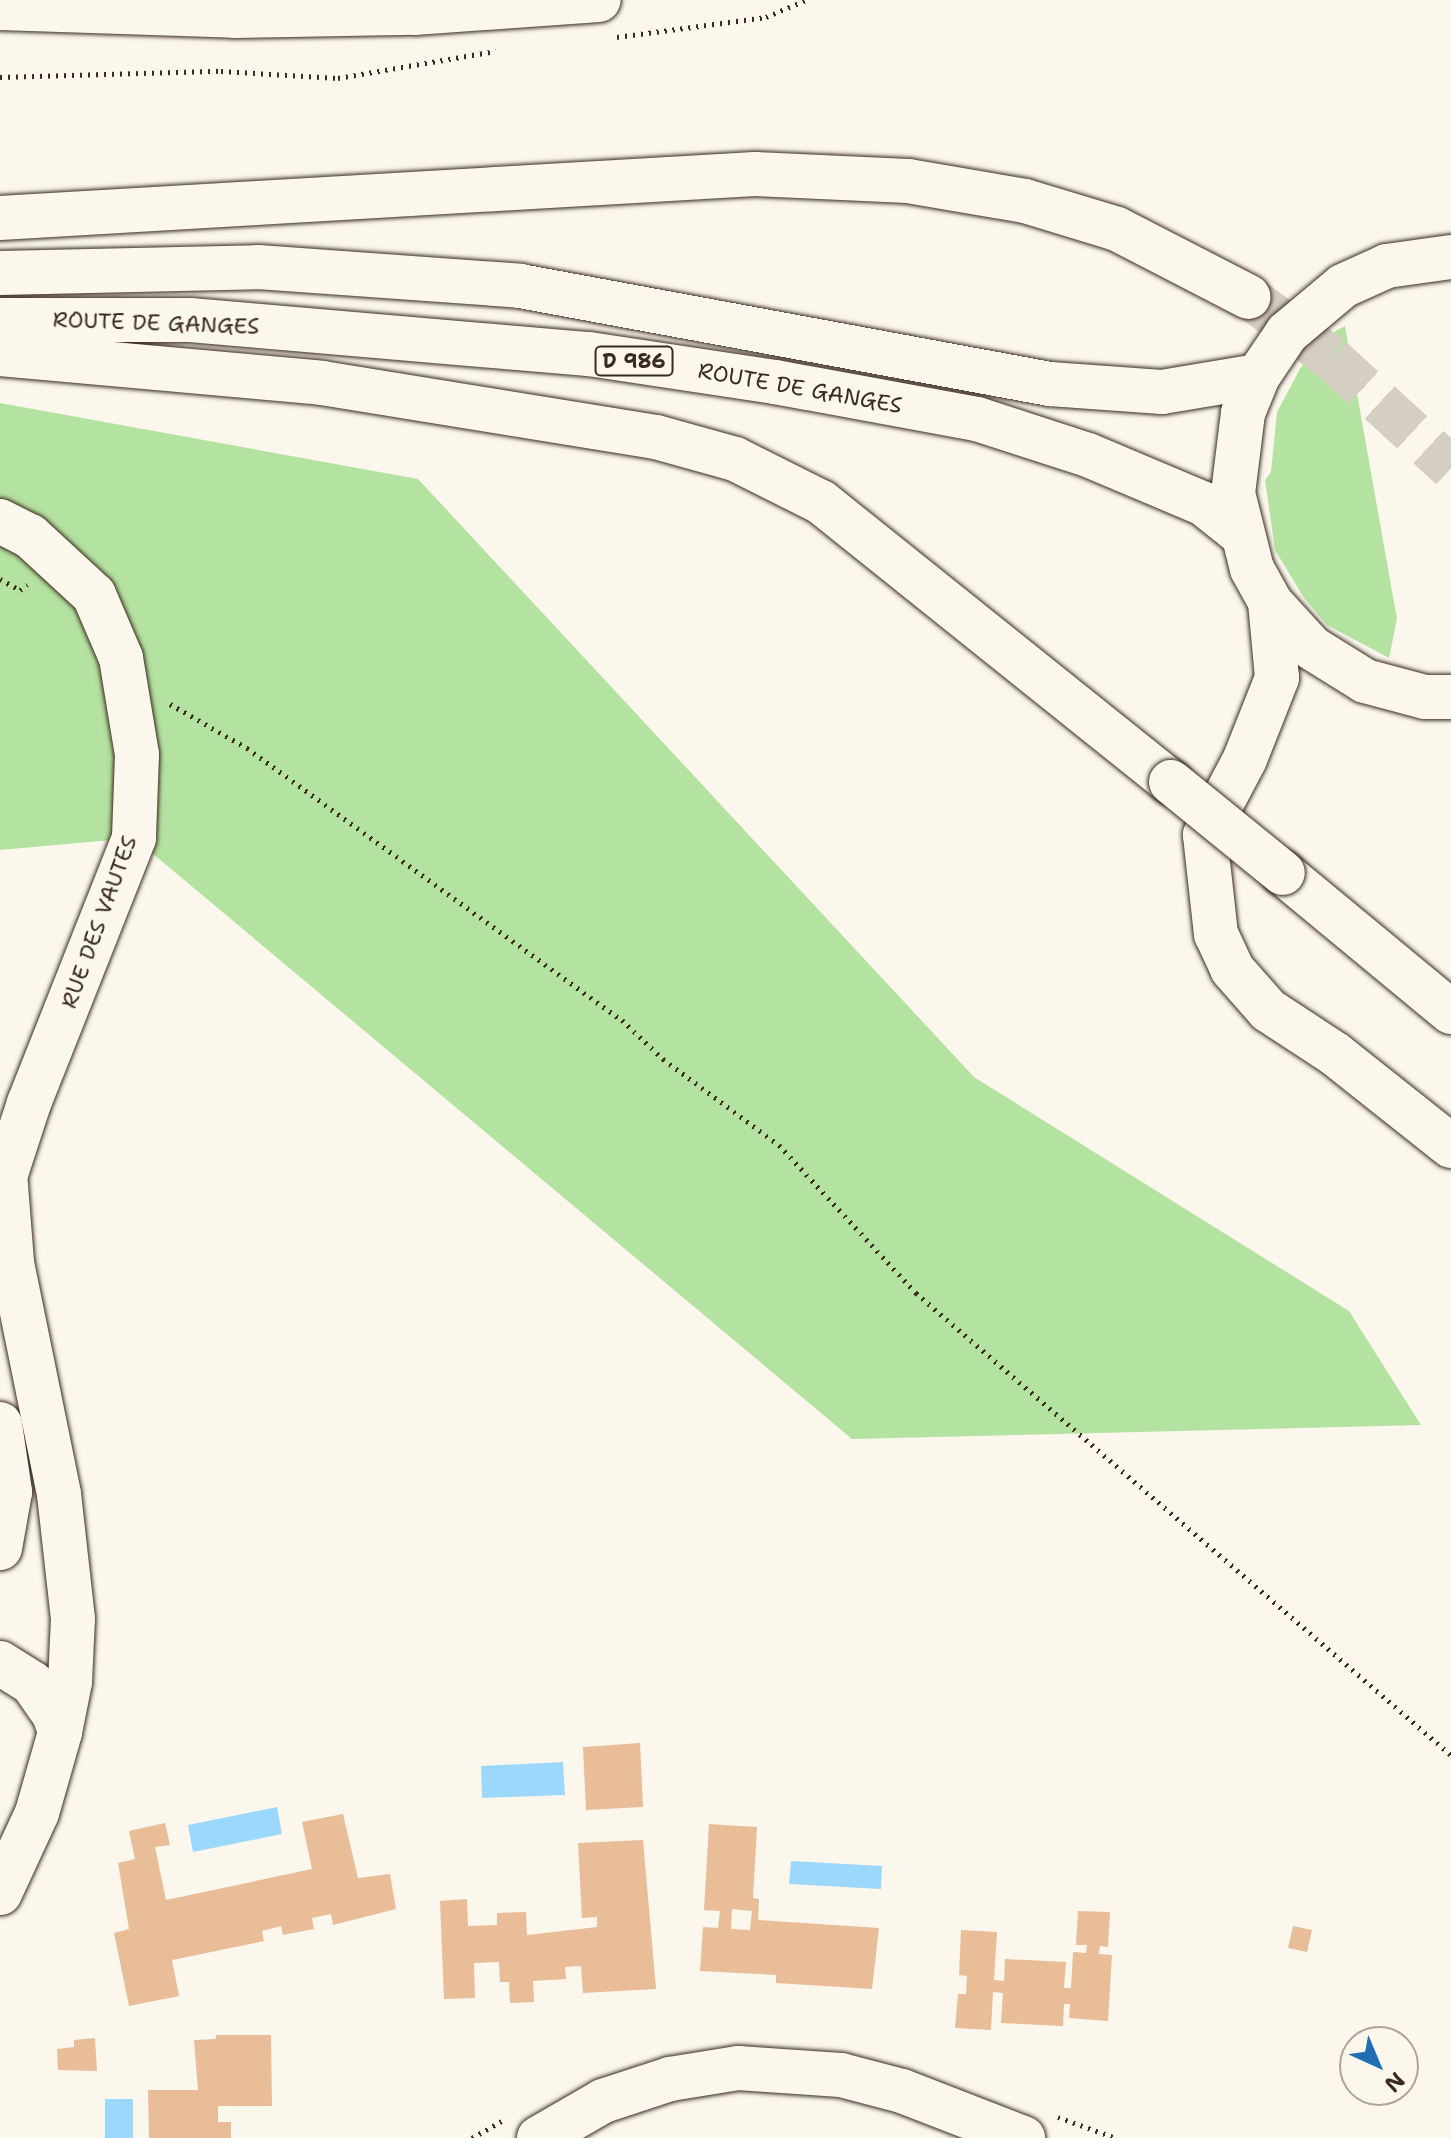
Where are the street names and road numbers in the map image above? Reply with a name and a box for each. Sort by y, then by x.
street label: ROUTE DE GANGES [52,306,260,340]
road number: D 986 [594,345,674,377]
street label: ROUTE DE GANGES [696,357,904,419]
street label: RUE DES VAUTES [56,832,142,1012]

